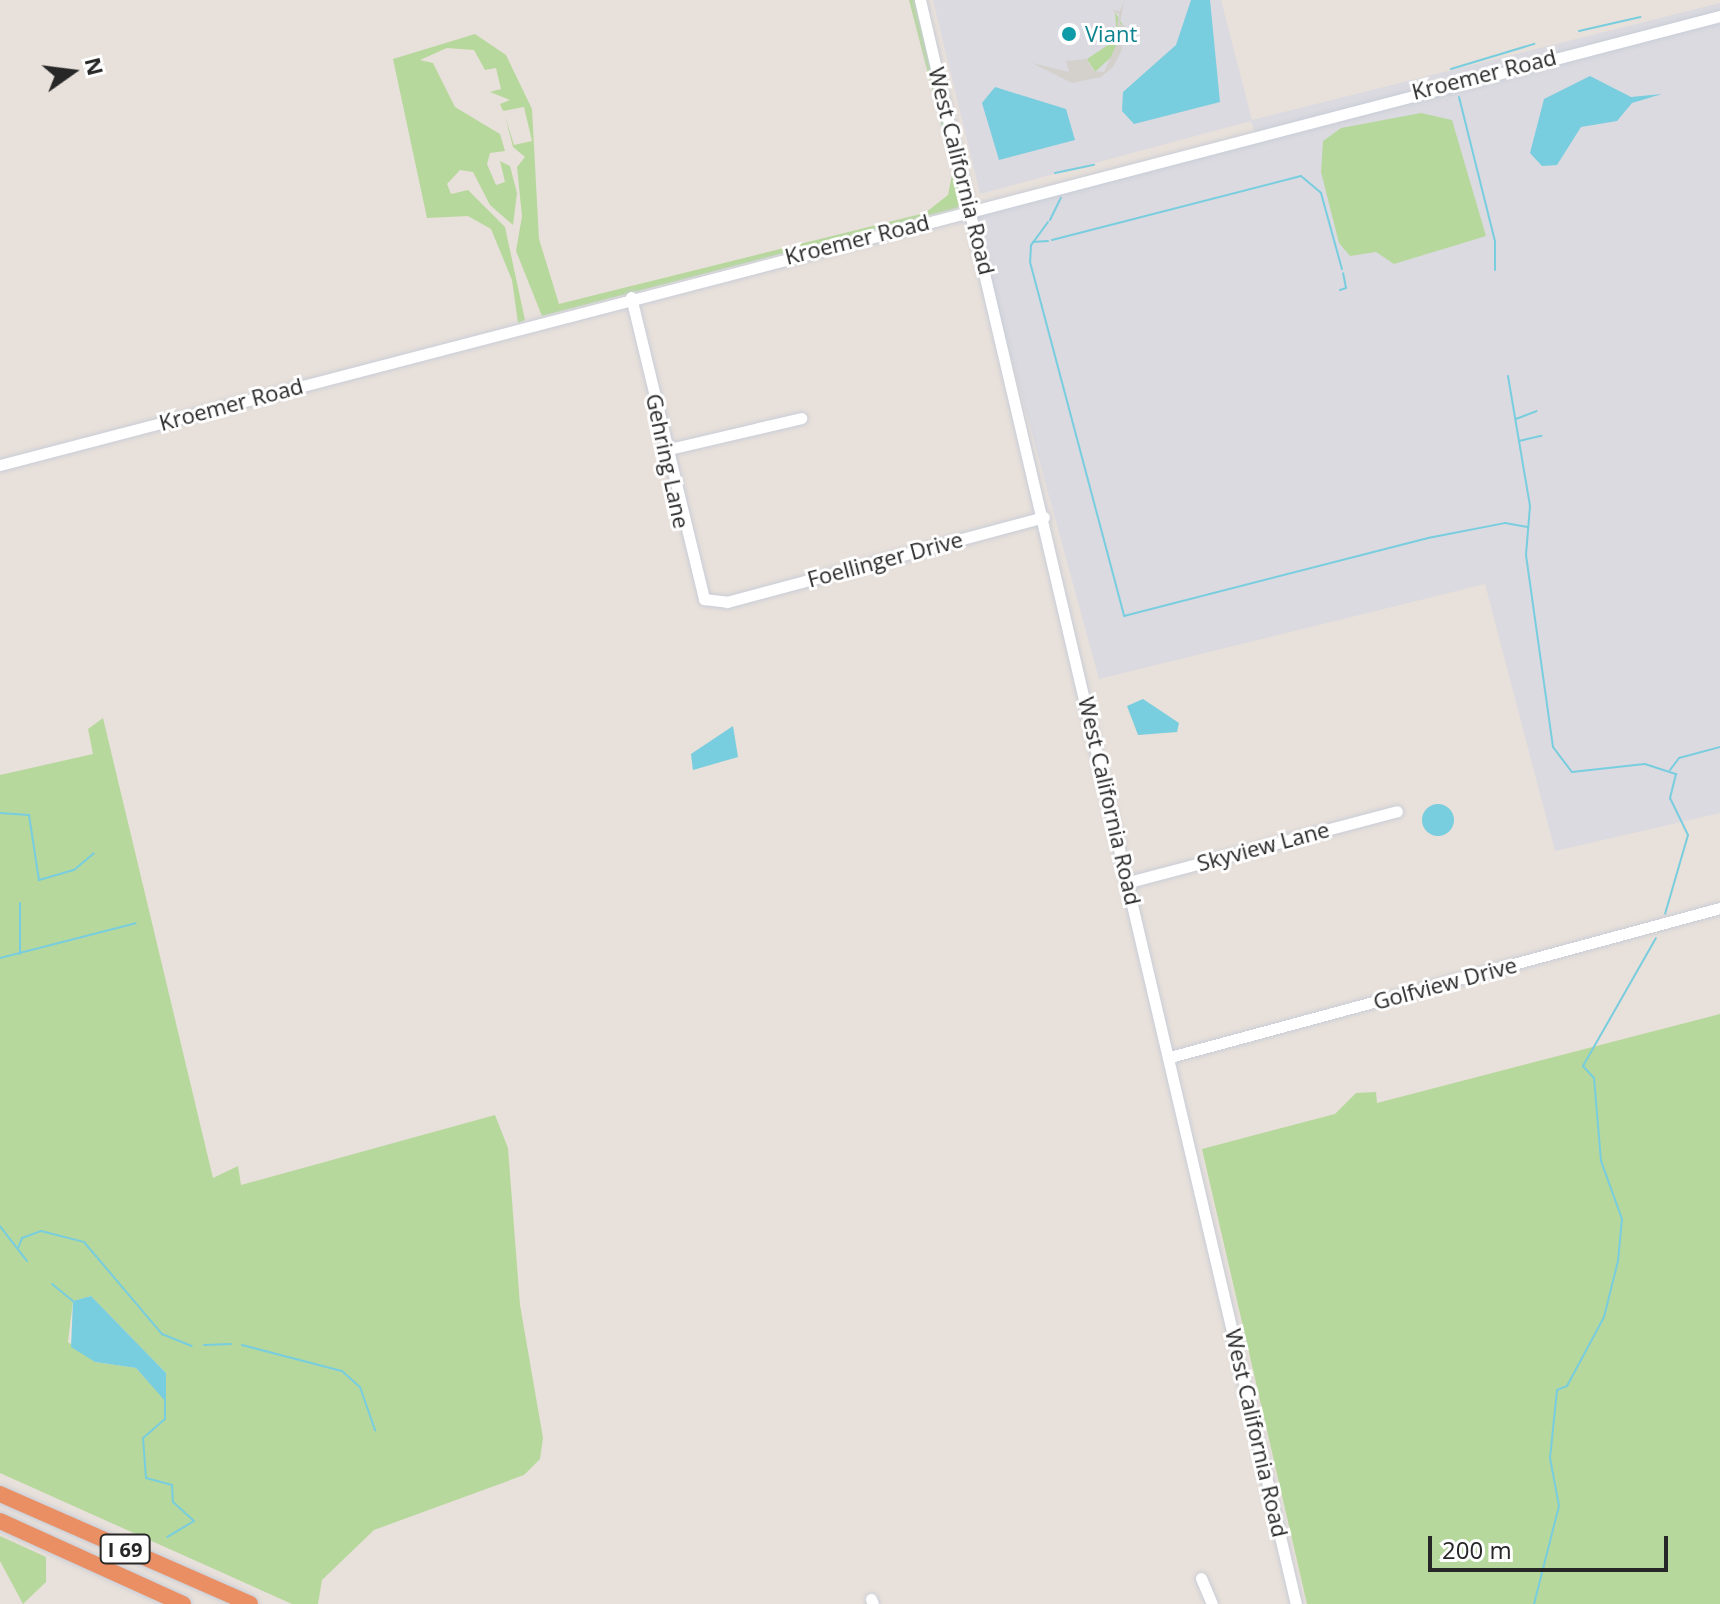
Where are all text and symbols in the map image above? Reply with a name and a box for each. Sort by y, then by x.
place label: Viant [1085,21,1137,47]
marker: Viant [1060,25,1078,43]
north arrow [32,32,112,112]
street label: Kroemer Road [1409,43,1559,105]
text: N [79,54,112,78]
street label: West California Road [923,64,1001,278]
street label: Kroemer Road [782,208,932,270]
street label: Kroemer Road [156,372,306,436]
street label: Gehring Lane [641,391,695,531]
street label: Foellinger Drive [804,526,966,592]
street label: West California Road [1073,694,1147,908]
street label: Skyview Lane [1194,816,1332,876]
street label: Golfview Drive [1370,951,1520,1015]
street label: West California Road [1220,1326,1294,1540]
scale bar [1432,1520,1672,1570]
road number: I 69 [99,1533,151,1565]
text: 200 m [1442,1533,1512,1566]

